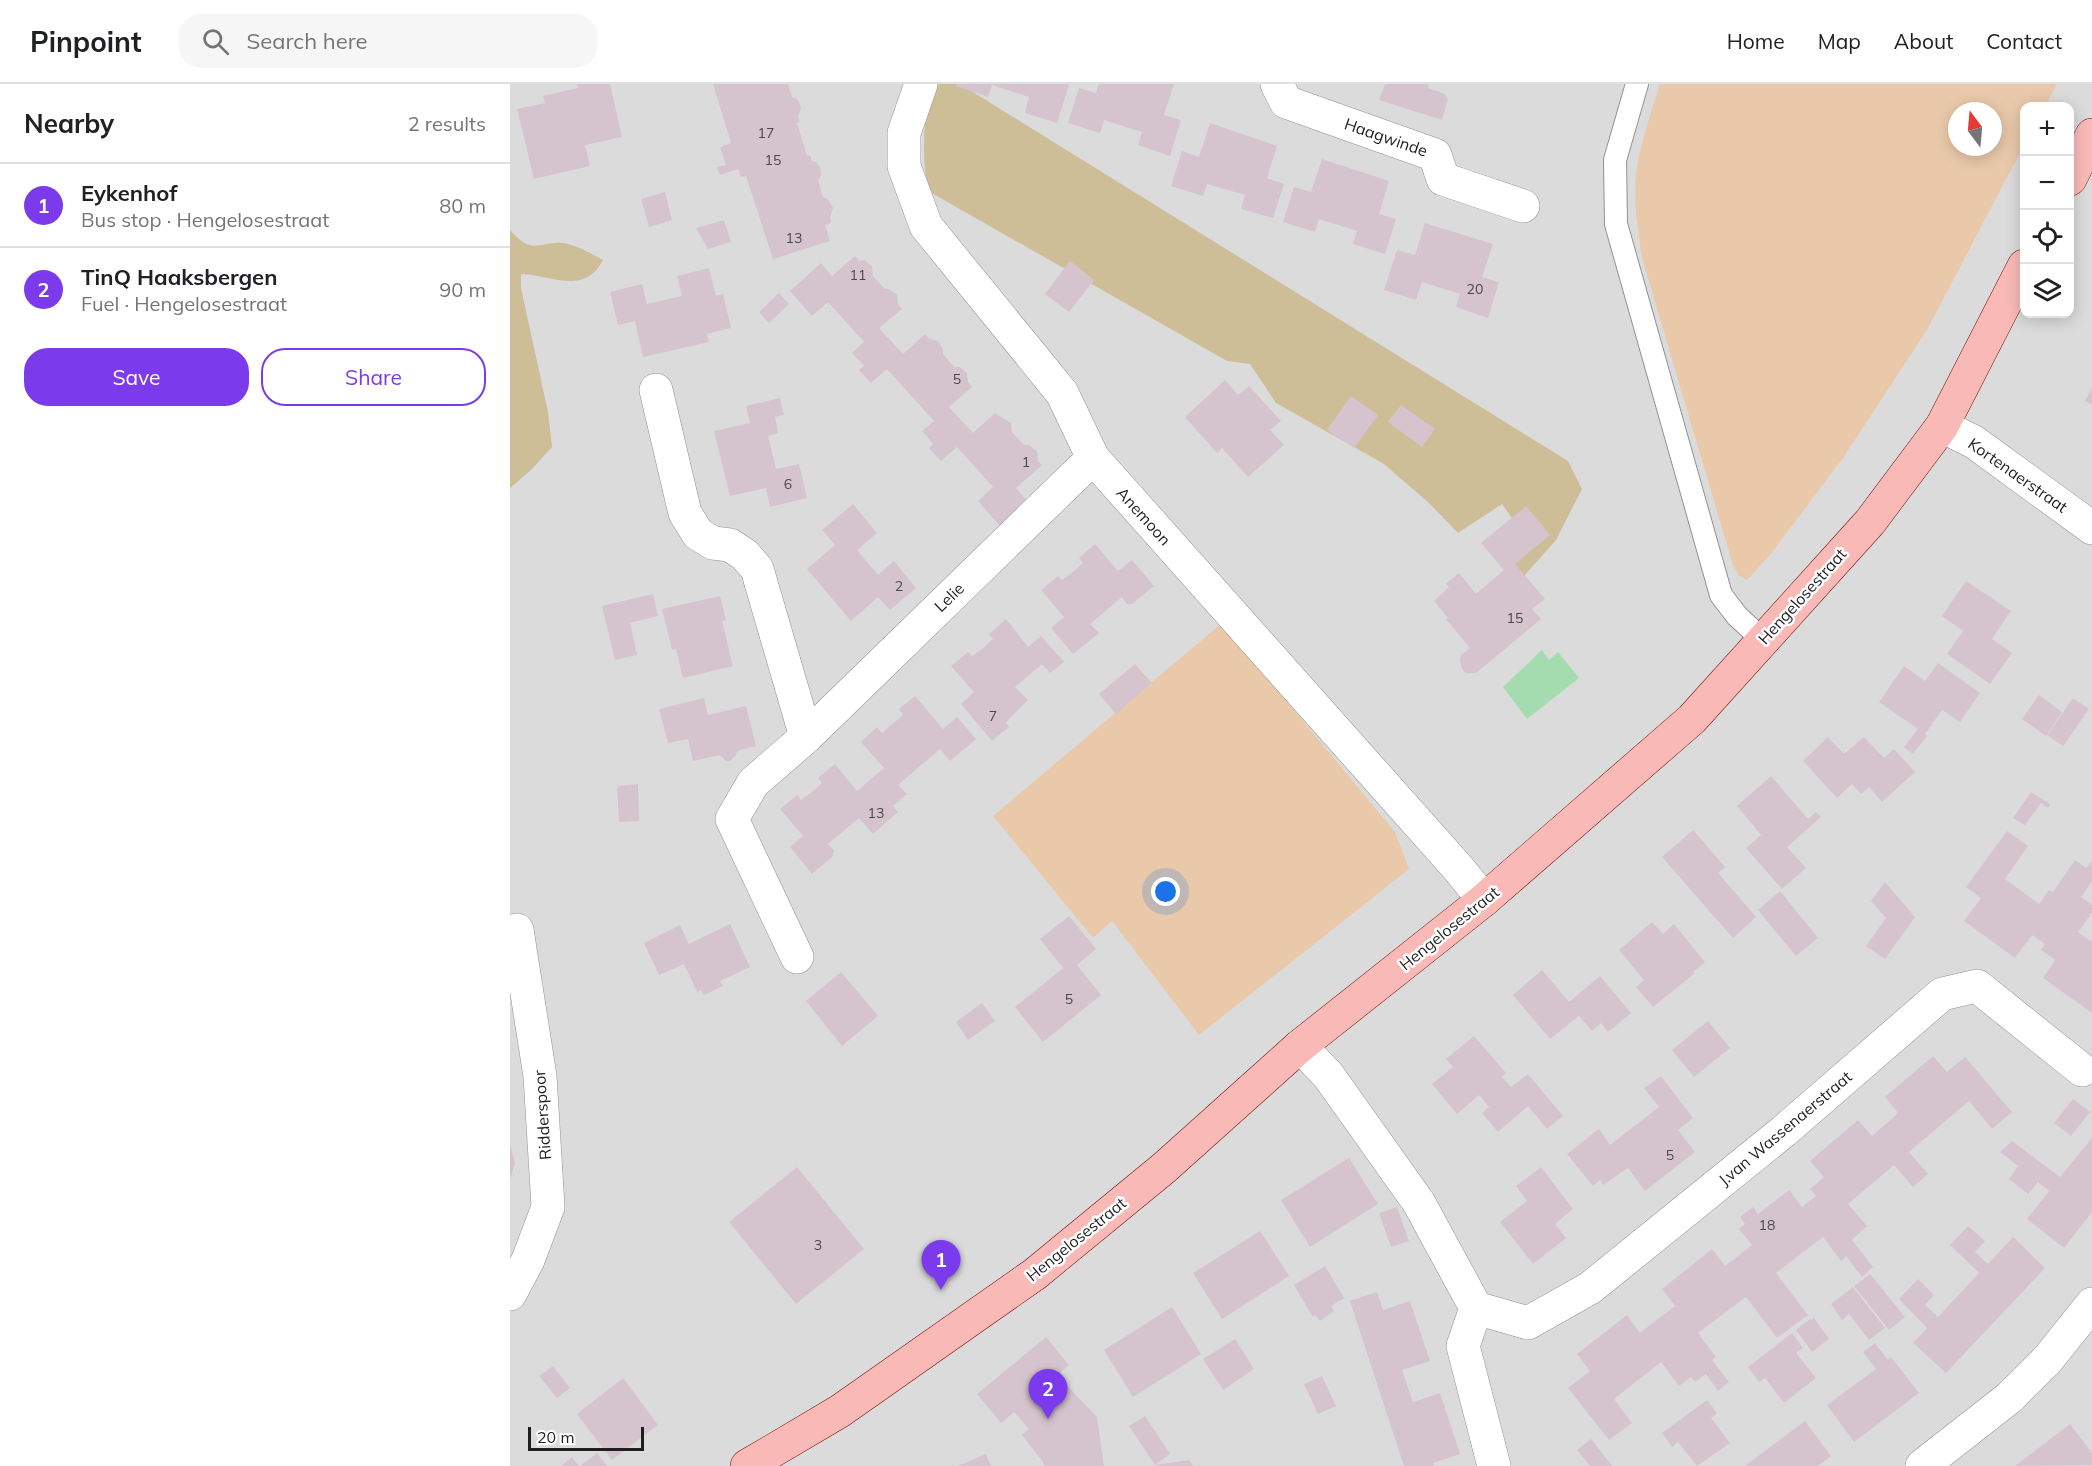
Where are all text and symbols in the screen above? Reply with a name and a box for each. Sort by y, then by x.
search box [178,14,598,68]
text: Pinpoint [30,24,142,59]
icon: search [199,25,232,58]
text: Search here [247,27,368,55]
text: Home [1727,28,1785,54]
text: Map [1818,28,1861,54]
text: About [1894,28,1953,54]
text: Contact [1986,28,2062,54]
north arrow [1948,102,2002,156]
map controls [2020,102,2074,318]
button: + [2020,102,2074,156]
text: Nearby [24,107,114,140]
text: 2 results [408,111,486,136]
street label: Haagwinde [1342,113,1430,161]
house number: 17 [758,124,774,142]
house number: 15 [765,151,781,169]
button: − [2020,156,2074,210]
text: Eykenhof [81,179,177,207]
text: 1 [38,193,50,218]
text: 80 m [439,193,486,218]
text: Bus stop · Hengelosestraat [81,207,329,232]
button: locate [2020,210,2074,264]
house number: 13 [786,229,802,247]
text: TinQ Haaksbergen [81,263,277,291]
button: layers [2020,264,2074,318]
house number: 11 [850,266,866,284]
text: 2 [38,277,50,302]
text: 90 m [439,277,486,302]
house number: 20 [1467,280,1483,298]
text: Fuel · Hengelosestraat [81,291,287,316]
button: Save [24,348,249,406]
button: Share [261,348,486,406]
house number: 5 [953,370,961,388]
street label: Kortenaerstraat [1964,433,2072,517]
house number: 1 [1022,453,1030,471]
house number: 6 [784,475,792,493]
street label: Anemoon [1113,483,1175,549]
street label: Hengelosestraat [1754,544,1851,648]
house number: 2 [895,577,903,595]
street label: Lelie [930,578,968,616]
house number: 15 [1507,609,1523,627]
house number: 7 [989,707,997,725]
house number: 13 [868,804,884,822]
your location [1151,877,1180,906]
street label: Hengelosestraat [1395,882,1503,974]
house number: 5 [1065,990,1073,1008]
street label: J.van Wassenaerstraat [1714,1066,1856,1190]
street label: Ridderspoor [529,1069,555,1161]
house number: 5 [1666,1146,1674,1164]
street label: Hengelosestraat [1022,1193,1130,1285]
house number: 18 [1759,1216,1775,1234]
house number: 3 [814,1236,822,1254]
pin: 1 [922,1240,960,1290]
pin: 2 [1028,1370,1068,1419]
scale bar [528,1424,644,1452]
text: 20 m [537,1427,574,1447]

